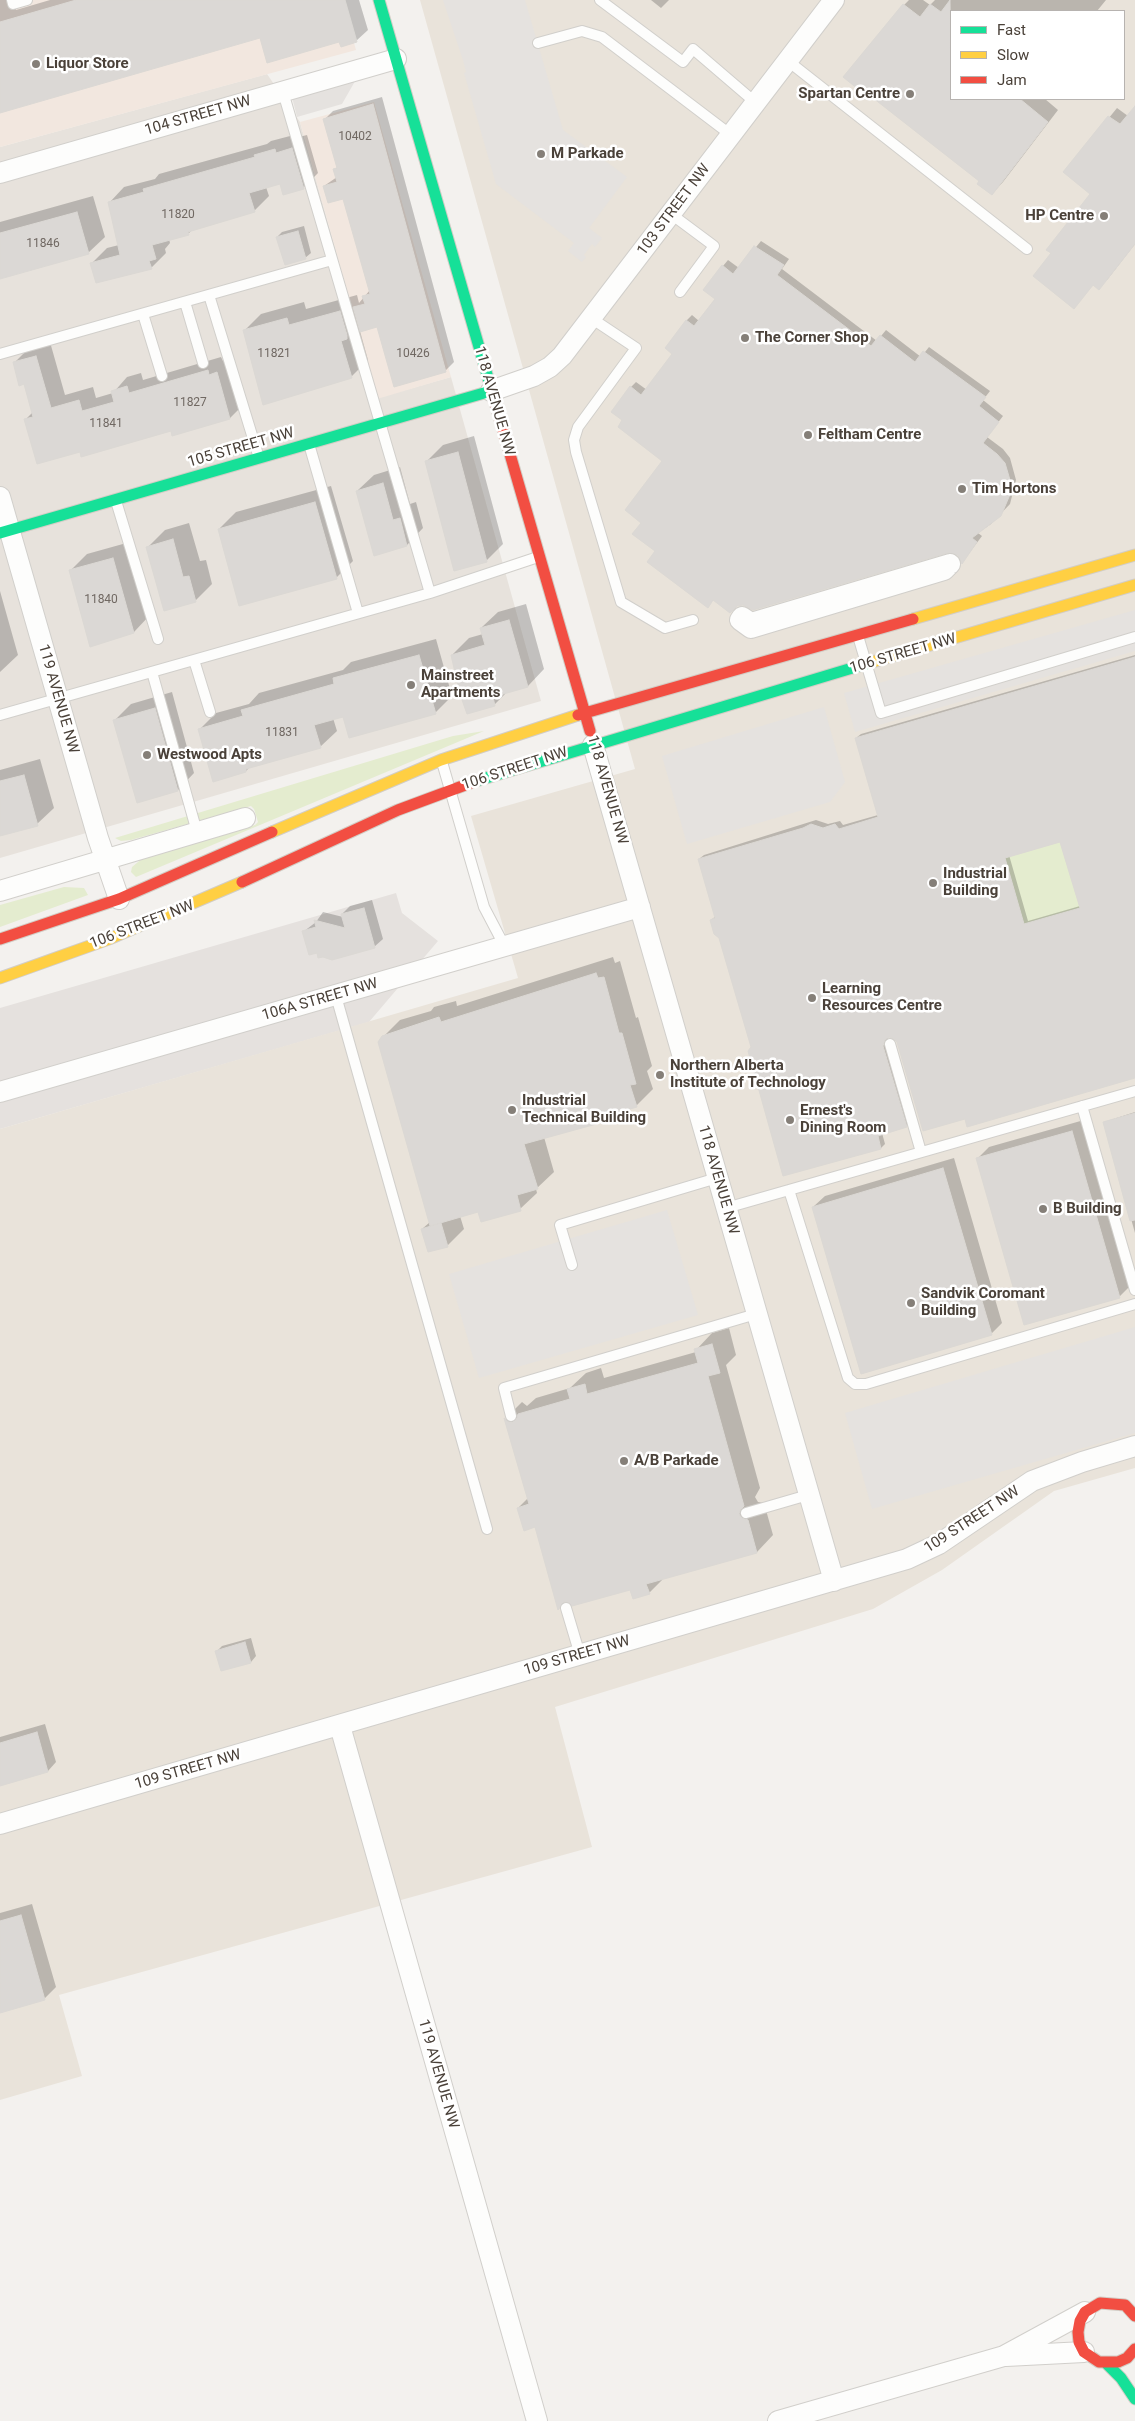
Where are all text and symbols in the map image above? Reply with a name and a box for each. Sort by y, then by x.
legend [950,10,1125,100]
text: Fast [997,21,1026,39]
text: Slow [997,46,1029,64]
place label: Liquor Store [46,55,129,73]
marker: Liquor Store [30,58,42,70]
text: Jam [997,71,1027,89]
place label: Spartan Centre [798,85,900,103]
marker: Spartan Centre [904,88,916,100]
street label: 104 STREET NW [143,92,253,140]
house number: 10402 [338,130,372,144]
place label: M Parkade [551,145,624,163]
marker: M Parkade [535,148,547,160]
street label: 103 STREET NW [634,161,714,259]
place label: HP Centre [1025,207,1094,225]
house number: 11820 [161,208,195,222]
marker: HP Centre [1098,210,1110,222]
house number: 11846 [26,237,60,251]
place label: The Corner Shop [755,329,869,347]
marker: The Corner Shop [739,332,751,344]
street label: 118 AVENUE NW [470,344,518,458]
house number: 11821 [257,347,291,361]
house number: 10426 [396,347,430,361]
house number: 11827 [173,396,207,410]
house number: 11841 [89,417,123,431]
street label: 105 STREET NW [186,424,296,472]
place label: Feltham Centre [818,426,921,444]
marker: Feltham Centre [802,429,814,441]
place label: Tim Hortons [972,480,1056,498]
marker: Tim Hortons [956,483,968,495]
house number: 11840 [84,593,118,607]
street label: 106 STREET NW [848,630,958,678]
street label: 119 AVENUE NW [34,642,82,756]
place label: Mainstreet Apartments [421,667,501,702]
marker: Mainstreet Apartments [405,679,417,691]
house number: 11831 [265,726,299,740]
street label: 118 AVENUE NW [583,733,631,847]
street label: 106 STREET NW [460,743,570,795]
place label: Westwood Apts [157,746,262,764]
marker: Westwood Apts [141,749,153,761]
place label: Industrial Building [943,865,1007,900]
marker: Industrial Building [927,877,939,889]
street label: 106 STREET NW [87,897,197,953]
street label: 106A STREET NW [260,975,380,1025]
place label: Learning Resources Centre [822,980,942,1015]
marker: Learning Resources Centre [806,992,818,1004]
place label: Northern Alberta Institute of Technology [670,1057,826,1092]
marker: Northern Alberta Institute of Technology [654,1069,666,1081]
place label: Industrial Technical Building [522,1092,646,1127]
place label: Ernest's Dining Room [800,1102,886,1137]
marker: Industrial Technical Building [506,1104,518,1116]
marker: Ernest's Dining Room [784,1114,796,1126]
street label: 118 AVENUE NW [694,1123,742,1237]
place label: B Building [1053,1200,1122,1218]
marker: B Building [1037,1203,1049,1215]
place label: Sandvik Coromant Building [921,1285,1045,1320]
marker: Sandvik Coromant Building [905,1297,917,1309]
place label: A/B Parkade [634,1452,719,1470]
marker: A/B Parkade [618,1455,630,1467]
street label: 109 STREET NW [921,1483,1023,1557]
street label: 109 STREET NW [522,1632,632,1680]
street label: 109 STREET NW [133,1746,243,1794]
street label: 119 AVENUE NW [414,2017,462,2131]

